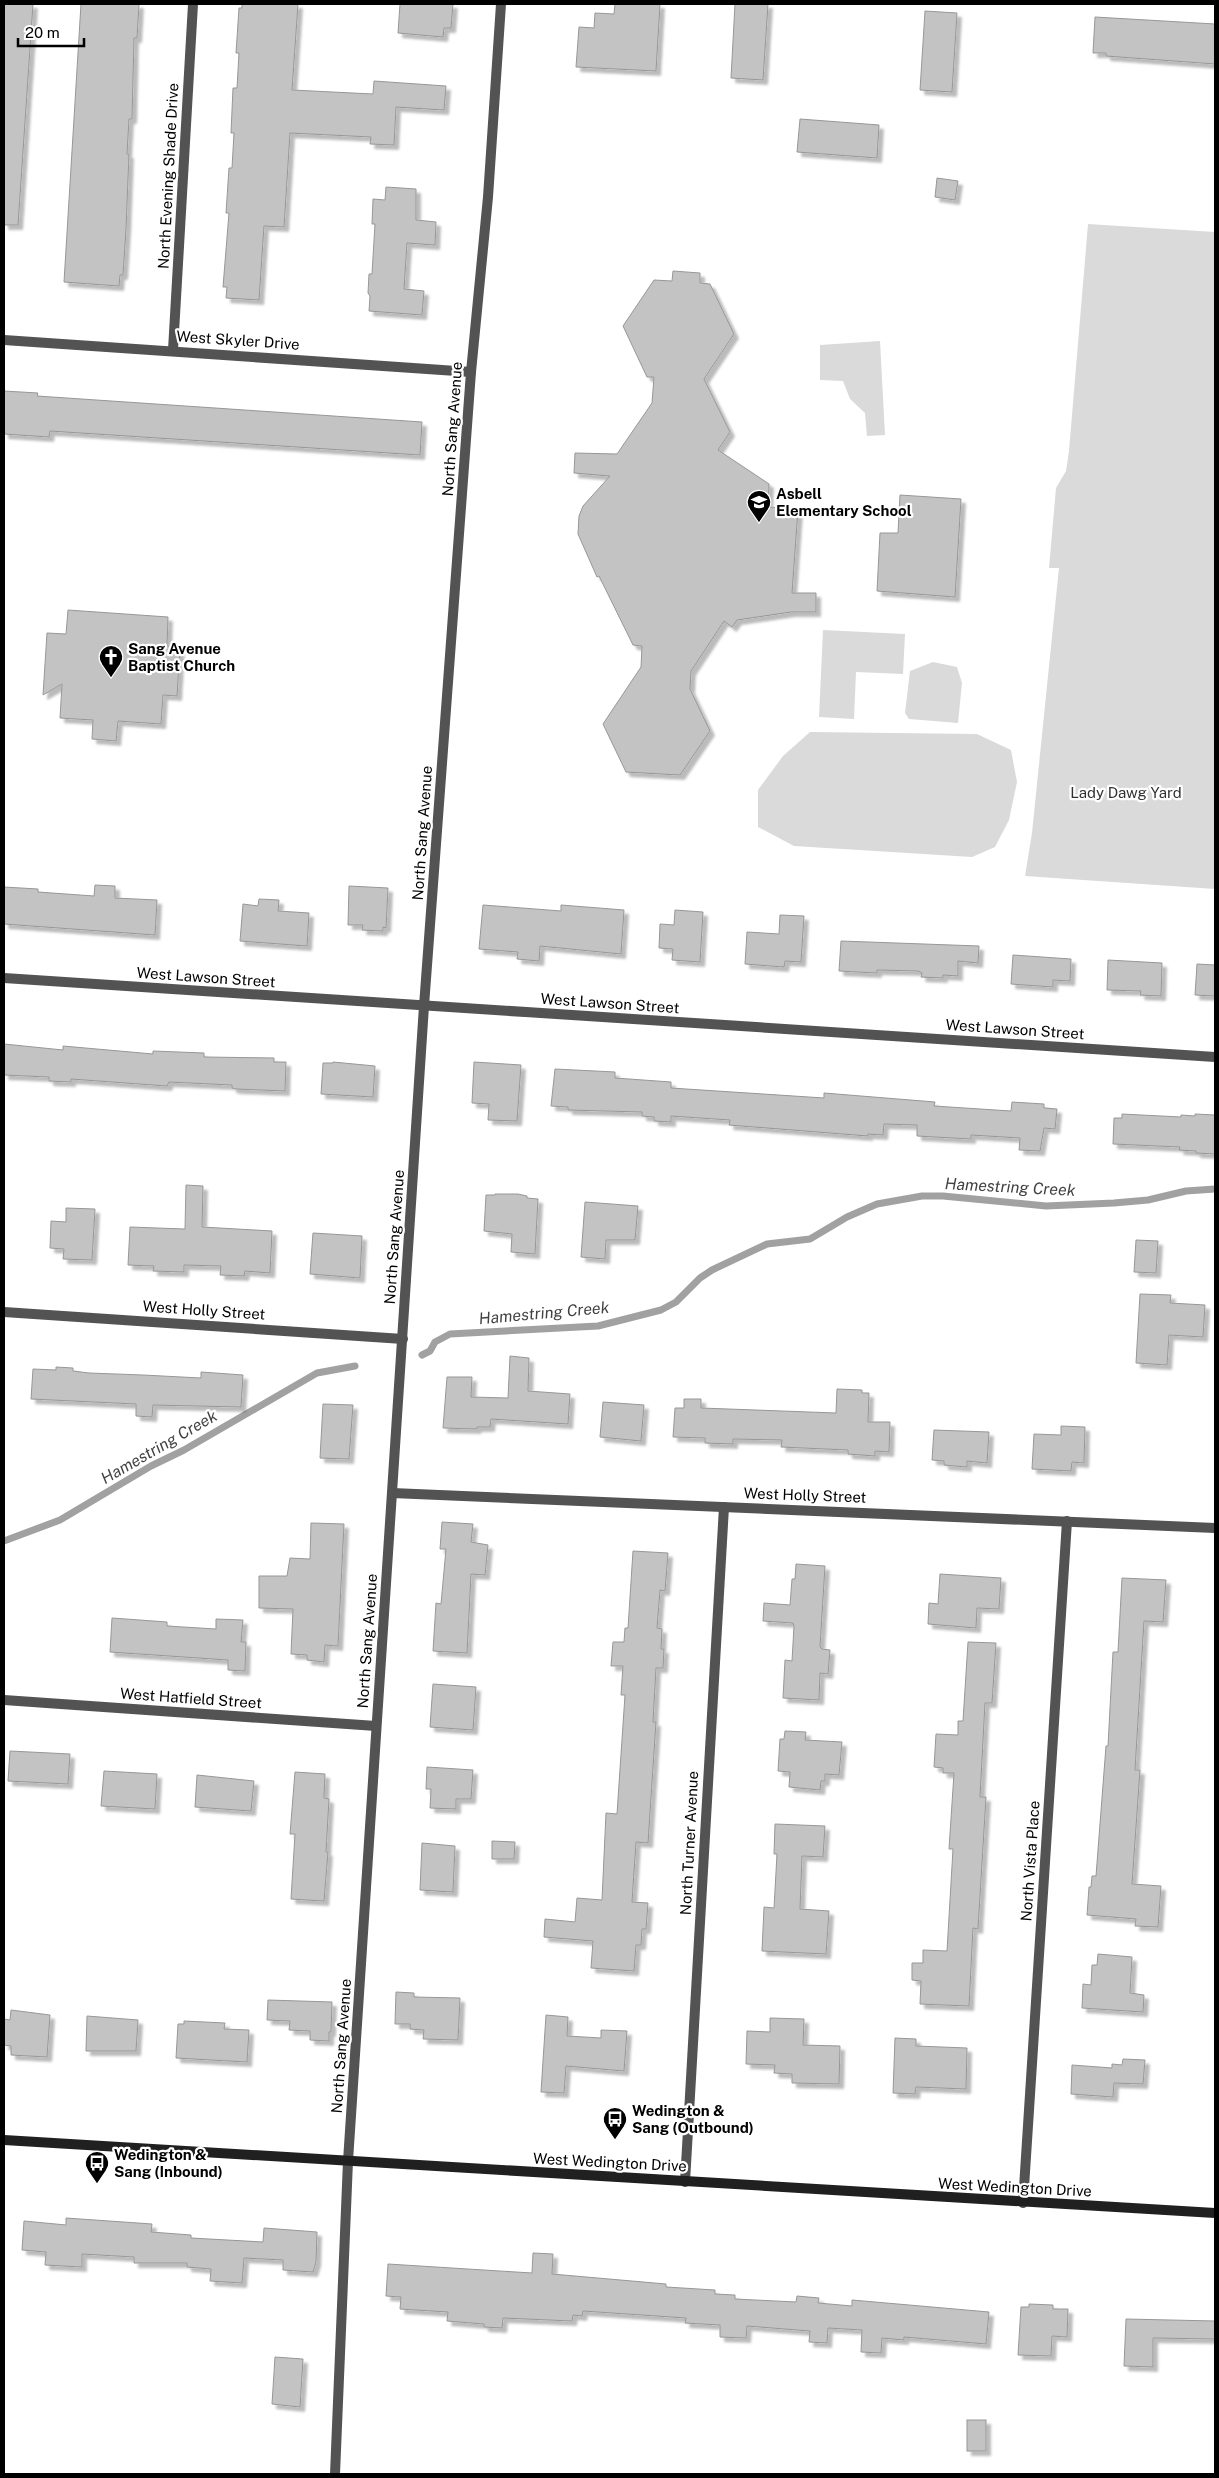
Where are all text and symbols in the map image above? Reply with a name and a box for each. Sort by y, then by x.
scale bar [18,15,84,47]
text: 20 m [25,24,60,41]
street label: North Evening Shade Drive [155,82,181,270]
street label: West Skyler Drive [176,327,300,353]
street label: North Sang Avenue [439,361,465,497]
place label: Asbell Elementary School [776,485,912,519]
school or university icon: Asbell Elementary School [746,489,772,523]
place label: Sang Avenue Baptist Church [128,640,235,674]
church icon: Sang Avenue Baptist Church [98,644,124,678]
street label: North Sang Avenue [409,765,435,901]
park label: Lady Dawg Yard [1070,784,1182,801]
street label: West Lawson Street [136,964,276,990]
street label: West Lawson Street [540,990,680,1016]
street label: West Lawson Street [945,1016,1085,1042]
street label: North Sang Avenue [381,1169,407,1305]
water label: Hamestring Creek [944,1174,1076,1200]
street label: West Holly Street [142,1297,266,1323]
water label: Hamestring Creek [478,1298,610,1328]
water label: Hamestring Creek [98,1406,221,1488]
street label: West Holly Street [743,1484,867,1506]
street label: North Sang Avenue [354,1573,380,1709]
street label: West Hatfield Street [119,1685,263,1711]
street label: North Turner Avenue [677,1770,701,1916]
street label: North Vista Place [1017,1800,1043,1922]
street label: North Sang Avenue [328,1978,354,2114]
place label: Wedington & Sang (Outbound) [632,2102,754,2136]
bus stop icon: Wedington & Sang (Outbound) [602,2106,628,2140]
place label: Wedington & Sang (Inbound) [114,2146,223,2180]
street label: West Wedington Drive [533,2149,687,2175]
bus stop icon: Wedington & Sang (Inbound) [84,2150,110,2184]
street label: West Wedington Drive [938,2174,1092,2200]

